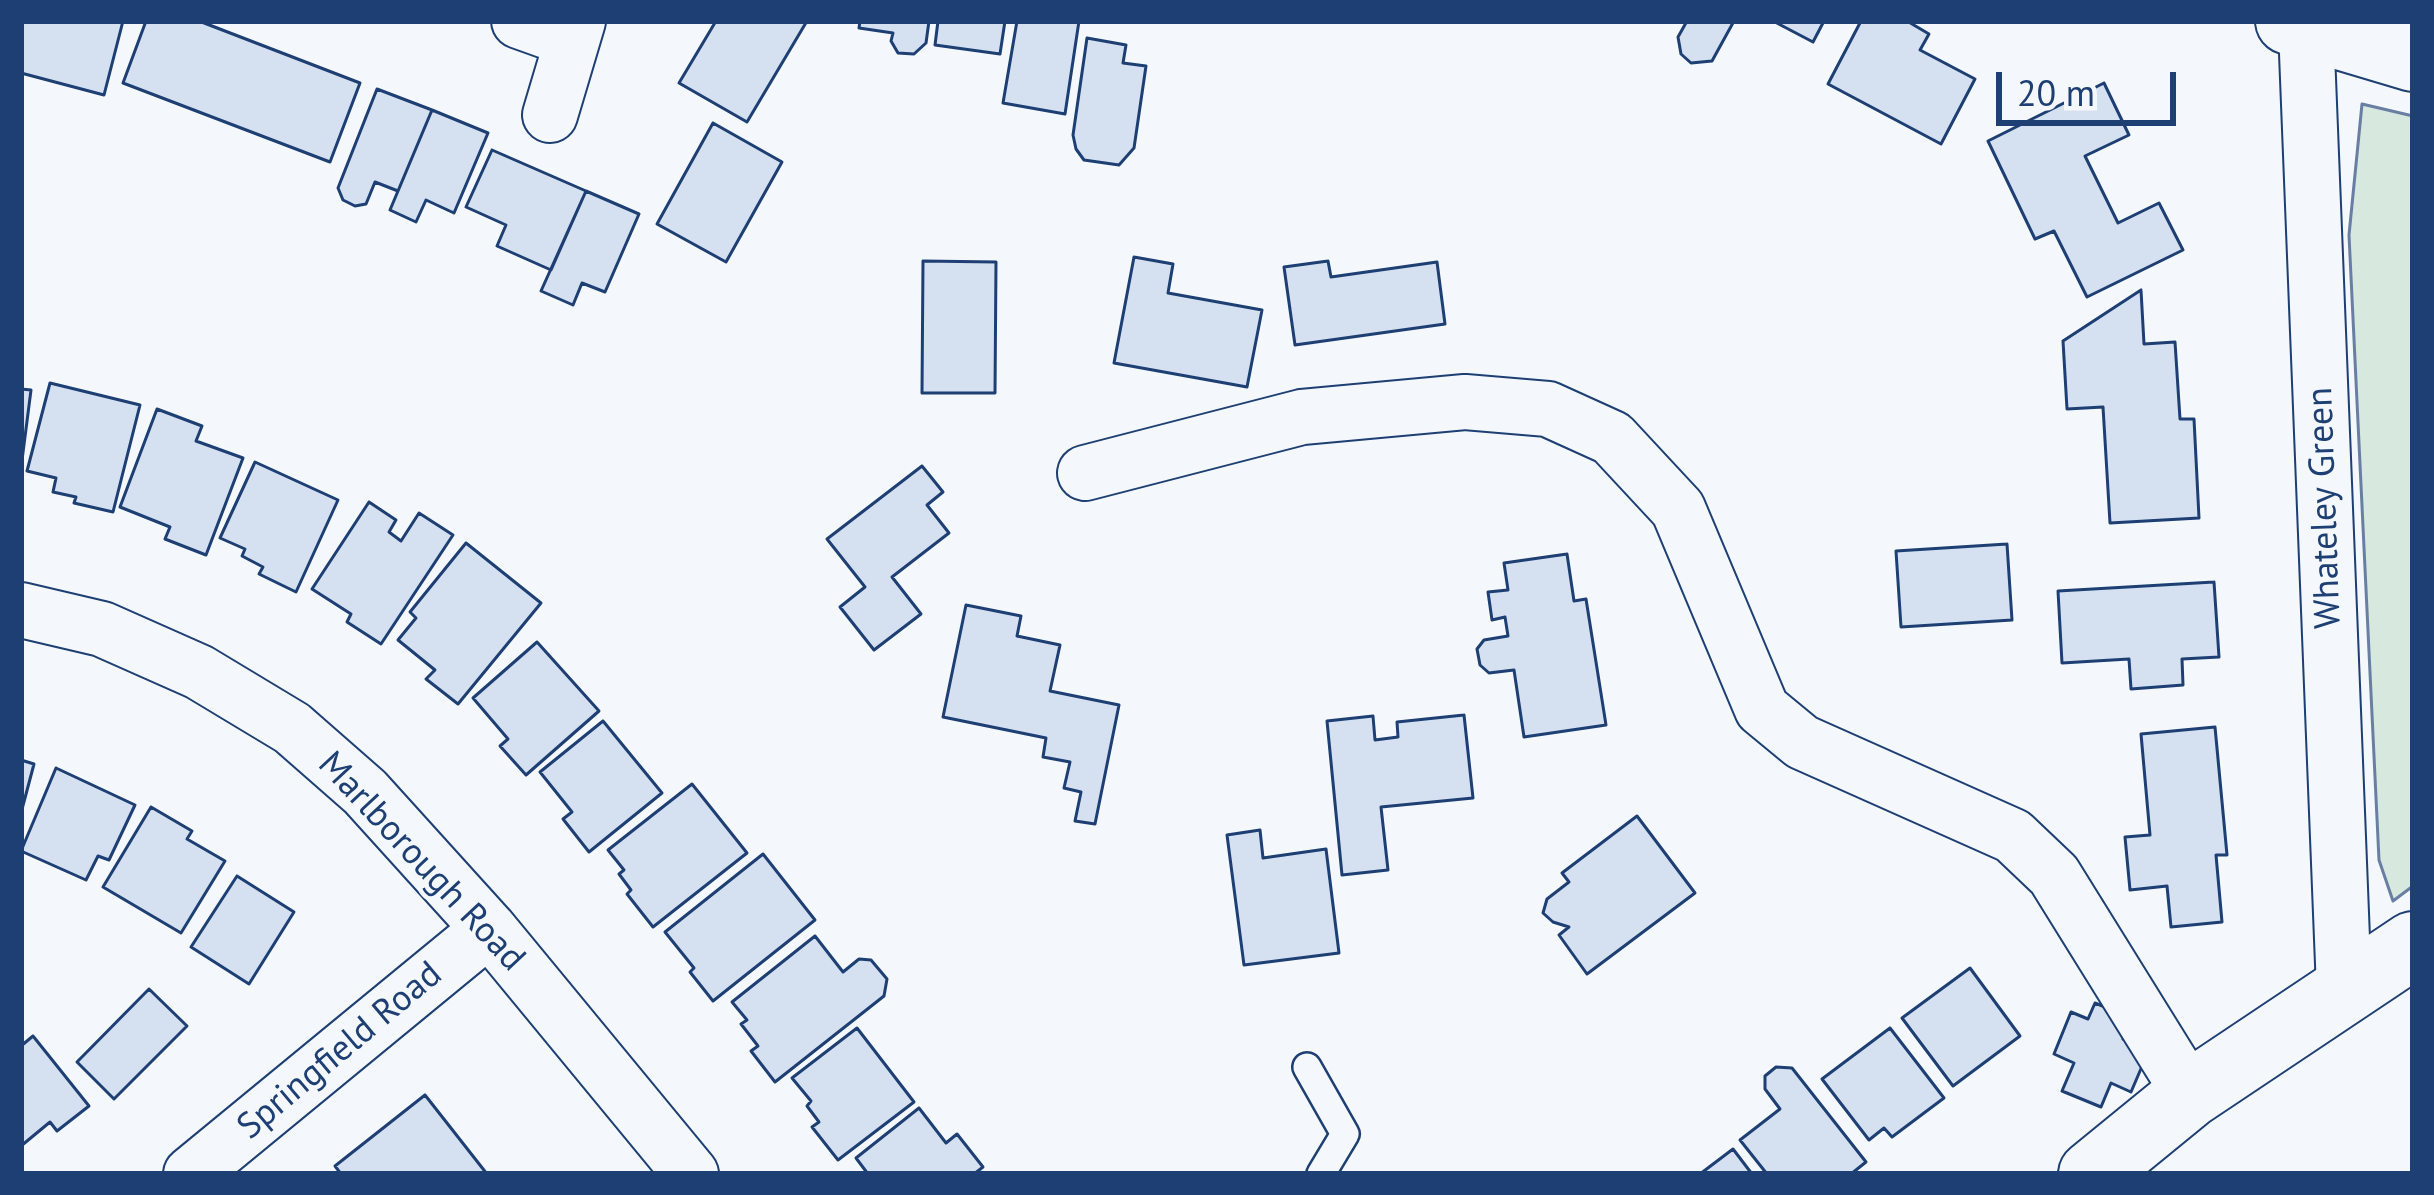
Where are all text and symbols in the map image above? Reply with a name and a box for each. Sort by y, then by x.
scale bar [2002,48,2182,122]
text: 20 m [2017,69,2095,116]
street label: Whateley Green [2299,386,2351,630]
street label: Marlborough Road [308,744,534,980]
street label: Springfield Road [229,953,451,1149]

